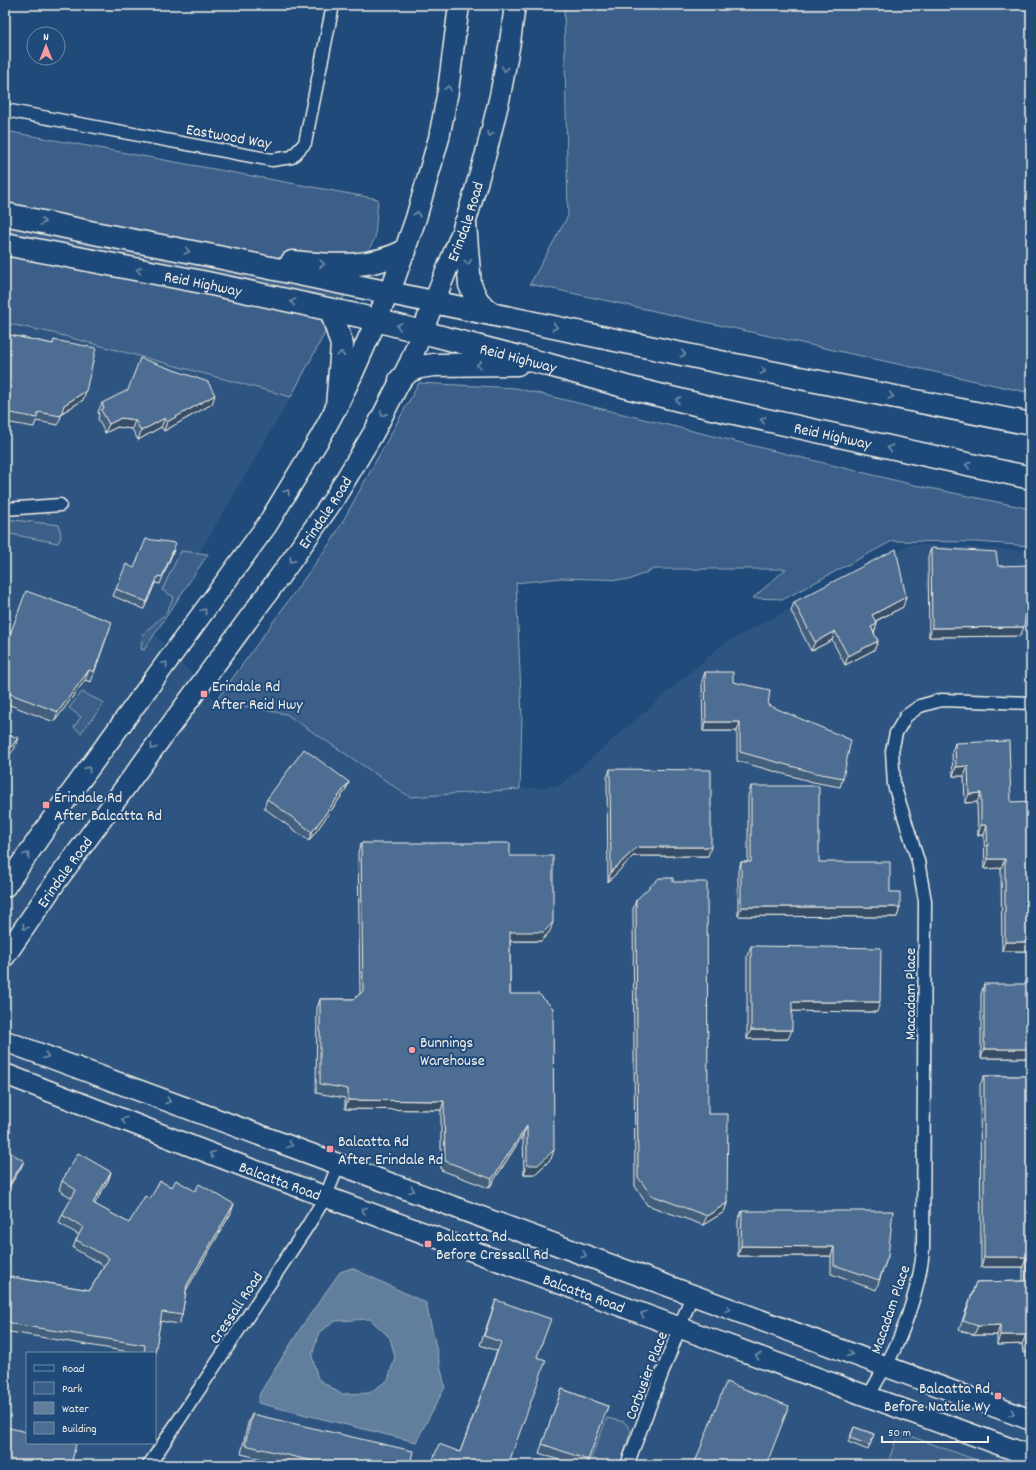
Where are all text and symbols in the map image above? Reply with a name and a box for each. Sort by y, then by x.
north arrow [26,26,66,66]
text: N [43,30,49,46]
one-way arrow [501,66,510,72]
one-way arrow [444,85,452,91]
street label: Eastwood Way [184,119,274,156]
one-way arrow [487,131,495,137]
street label: Erindale Road [442,179,491,265]
one-way arrow [412,210,421,217]
one-way arrow [40,218,46,226]
one-way arrow [184,246,190,255]
one-way arrow [319,259,325,268]
one-way arrow [463,259,472,265]
one-way arrow [135,266,142,275]
street label: Reid Highway [162,266,244,304]
one-way arrow [290,298,296,306]
one-way arrow [396,322,402,330]
one-way arrow [552,323,559,331]
street label: Reid Highway [477,338,560,381]
one-way arrow [679,350,686,358]
one-way arrow [337,351,346,357]
one-way arrow [476,361,482,369]
one-way arrow [760,366,766,375]
one-way arrow [888,392,894,400]
one-way arrow [675,396,682,405]
one-way arrow [380,410,387,418]
one-way arrow [760,416,766,424]
street label: Reid Highway [792,417,874,457]
one-way arrow [887,445,893,453]
one-way arrow [965,461,971,469]
street label: Erindale Road [294,473,359,554]
one-way arrow [283,489,290,496]
one-way arrow [289,556,296,563]
one-way arrow [199,608,207,615]
one-way arrow [160,661,168,668]
place label: Erindale Rd After Reid Hwy [212,676,303,717]
marker: Erindale Rd After Reid Hwy [199,689,209,699]
one-way arrow [151,743,158,750]
one-way arrow [83,766,91,773]
place label: Erindale Rd After Balcatta Rd [54,787,162,828]
marker: Erindale Rd After Balcatta Rd [41,800,51,810]
street label: Erindale Road [32,832,99,913]
one-way arrow [22,852,30,859]
one-way arrow [22,923,30,930]
street label: Macadam Place [900,948,923,1040]
place label: Bunnings Warehouse [420,1032,485,1073]
marker: Bunnings Warehouse [407,1045,417,1055]
one-way arrow [43,1052,50,1060]
one-way arrow [165,1097,172,1105]
one-way arrow [121,1116,128,1124]
place label: Balcatta Rd After Erindale Rd [338,1131,443,1172]
one-way arrow [287,1141,294,1149]
marker: Balcatta Rd After Erindale Rd [325,1144,335,1154]
one-way arrow [208,1150,215,1158]
street label: Balcatta Road [235,1157,324,1208]
one-way arrow [409,1186,416,1194]
one-way arrow [360,1207,367,1215]
place label: Balcatta Rd Before Cressall Rd [436,1226,548,1267]
marker: Balcatta Rd Before Cressall Rd [423,1239,433,1249]
one-way arrow [581,1250,588,1258]
street label: Macadam Place [865,1262,917,1357]
street label: Cressall Road [204,1268,270,1349]
street label: Balcatta Road [539,1269,628,1320]
one-way arrow [725,1304,732,1312]
one-way arrow [640,1310,647,1319]
street label: Corbusier Place [620,1328,675,1423]
one-way arrow [847,1349,854,1357]
legend [26,1352,156,1444]
one-way arrow [754,1353,761,1361]
text: Road [62,1361,84,1378]
place label: Balcatta Rd Before Natalie Wy [884,1378,991,1419]
text: Park [62,1381,83,1398]
marker: Balcatta Rd Before Natalie Wy [993,1391,1003,1401]
text: Water [62,1401,89,1418]
one-way arrow [1008,1408,1015,1416]
scale bar [882,1418,988,1444]
text: Building [62,1421,97,1438]
text: 50 m [888,1425,911,1442]

